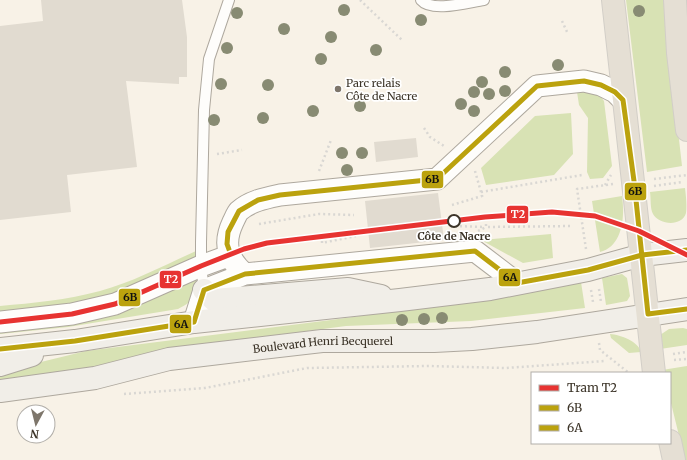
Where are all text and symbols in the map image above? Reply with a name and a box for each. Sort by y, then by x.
place label: Parc relais Côte de Nacre [346,76,418,103]
marker: Parc relais Côte de Nacre [333,84,343,94]
line badge: 6B [421,170,444,189]
text: 6B [425,172,439,186]
line badge: 6B [624,182,647,201]
text: 6B [628,184,642,198]
line badge: T2 [506,205,529,224]
text: T2 [511,207,526,221]
marker: Côte de Nacre [447,214,461,228]
place label: Côte de Nacre [417,229,491,243]
line badge: 6A [498,268,521,287]
line badge: T2 [159,270,182,289]
text: 6A [503,270,517,284]
text: T2 [164,272,179,286]
line badge: 6B [118,288,141,307]
text: 6B [123,290,137,304]
line badge: 6A [169,314,192,334]
text: 6A [174,317,188,331]
street label: Boulevard Henri Becquerel [252,334,394,356]
legend [531,372,671,444]
text: Tram T2 [567,380,617,395]
text: 6B [567,400,582,415]
north arrow [16,404,56,444]
text: 6A [567,420,583,435]
text: N [29,426,40,441]

